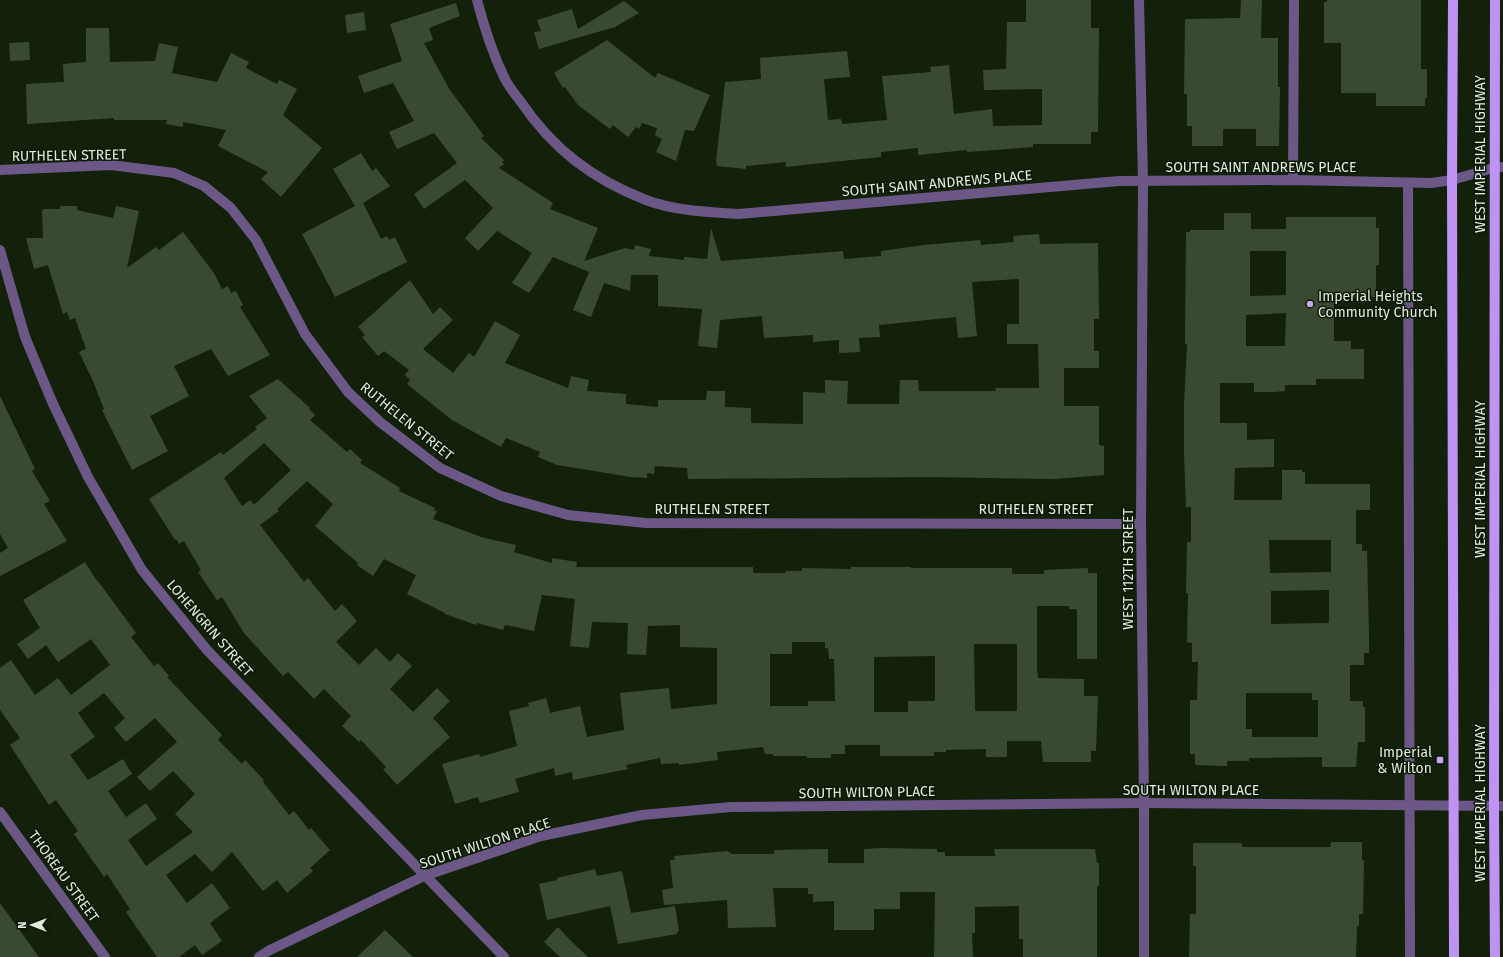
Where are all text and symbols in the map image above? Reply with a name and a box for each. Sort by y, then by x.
street label: WEST IMPERIAL HIGHWAY [1472,75,1489,233]
street label: RUTHELEN STREET [11,146,127,165]
street label: SOUTH SAINT ANDREWS PLACE [1166,159,1356,176]
street label: SOUTH SAINT ANDREWS PLACE [841,167,1033,200]
place label: Imperial Heights Community Church [1318,288,1438,321]
marker: Imperial Heights Community Church [1305,299,1315,309]
street label: RUTHELEN STREET [357,379,457,465]
street label: WEST IMPERIAL HIGHWAY [1472,400,1489,558]
street label: RUTHELEN STREET [655,501,770,518]
street label: RUTHELEN STREET [979,501,1094,518]
street label: WEST 112TH STREET [1120,508,1137,630]
street label: LOHENGRIN STREET [163,577,257,681]
street label: WEST IMPERIAL HIGHWAY [1472,724,1489,882]
place label: Imperial & Wilton [1377,744,1432,777]
marker: Imperial & Wilton [1435,755,1445,765]
street label: SOUTH WILTON PLACE [1123,782,1259,799]
street label: SOUTH WILTON PLACE [799,783,935,802]
street label: SOUTH WILTON PLACE [418,814,553,873]
street label: THOREAU STREET [25,827,103,926]
north arrow [12,905,52,945]
text: N [16,921,29,929]

